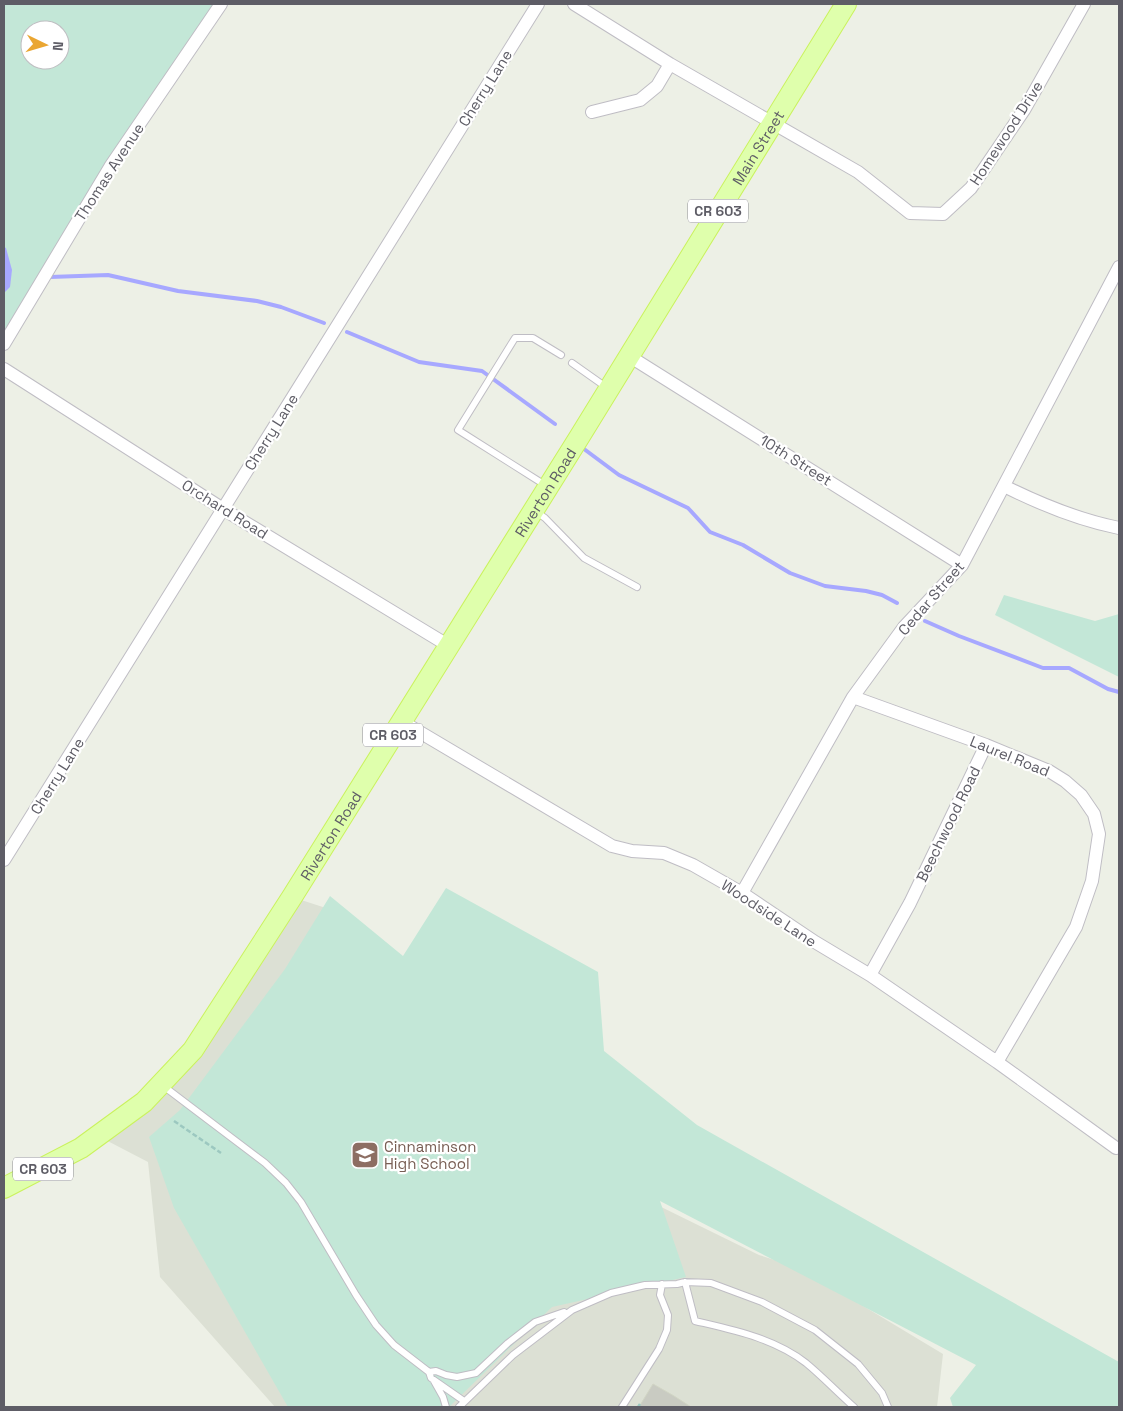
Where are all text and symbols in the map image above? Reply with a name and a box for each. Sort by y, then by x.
north arrow [20,20,70,70]
text: N [49,41,67,52]
street label: Cherry Lane [454,46,516,130]
street label: Homewood Drive [965,77,1047,189]
street label: Main Street [728,106,788,188]
street label: Thomas Avenue [70,119,148,225]
road number: CR 603 [688,200,748,222]
street label: Cherry Lane [240,390,302,474]
street label: 10th Street [756,430,836,490]
street label: Riverton Road [510,444,580,540]
street label: Orchard Road [178,475,272,543]
street label: Cedar Street [894,557,968,639]
road number: CR 603 [363,724,423,746]
street label: Laurel Road [967,731,1053,781]
street label: Cherry Lane [26,734,88,818]
street label: Beechwood Road [912,763,984,885]
street label: Riverton Road [296,787,365,883]
street label: Woodside Lane [718,875,820,951]
place label: Cinnaminson High School [384,1137,476,1173]
school or university icon: Cinnaminson High School [350,1140,380,1170]
road number: CR 603 [13,1158,73,1180]

